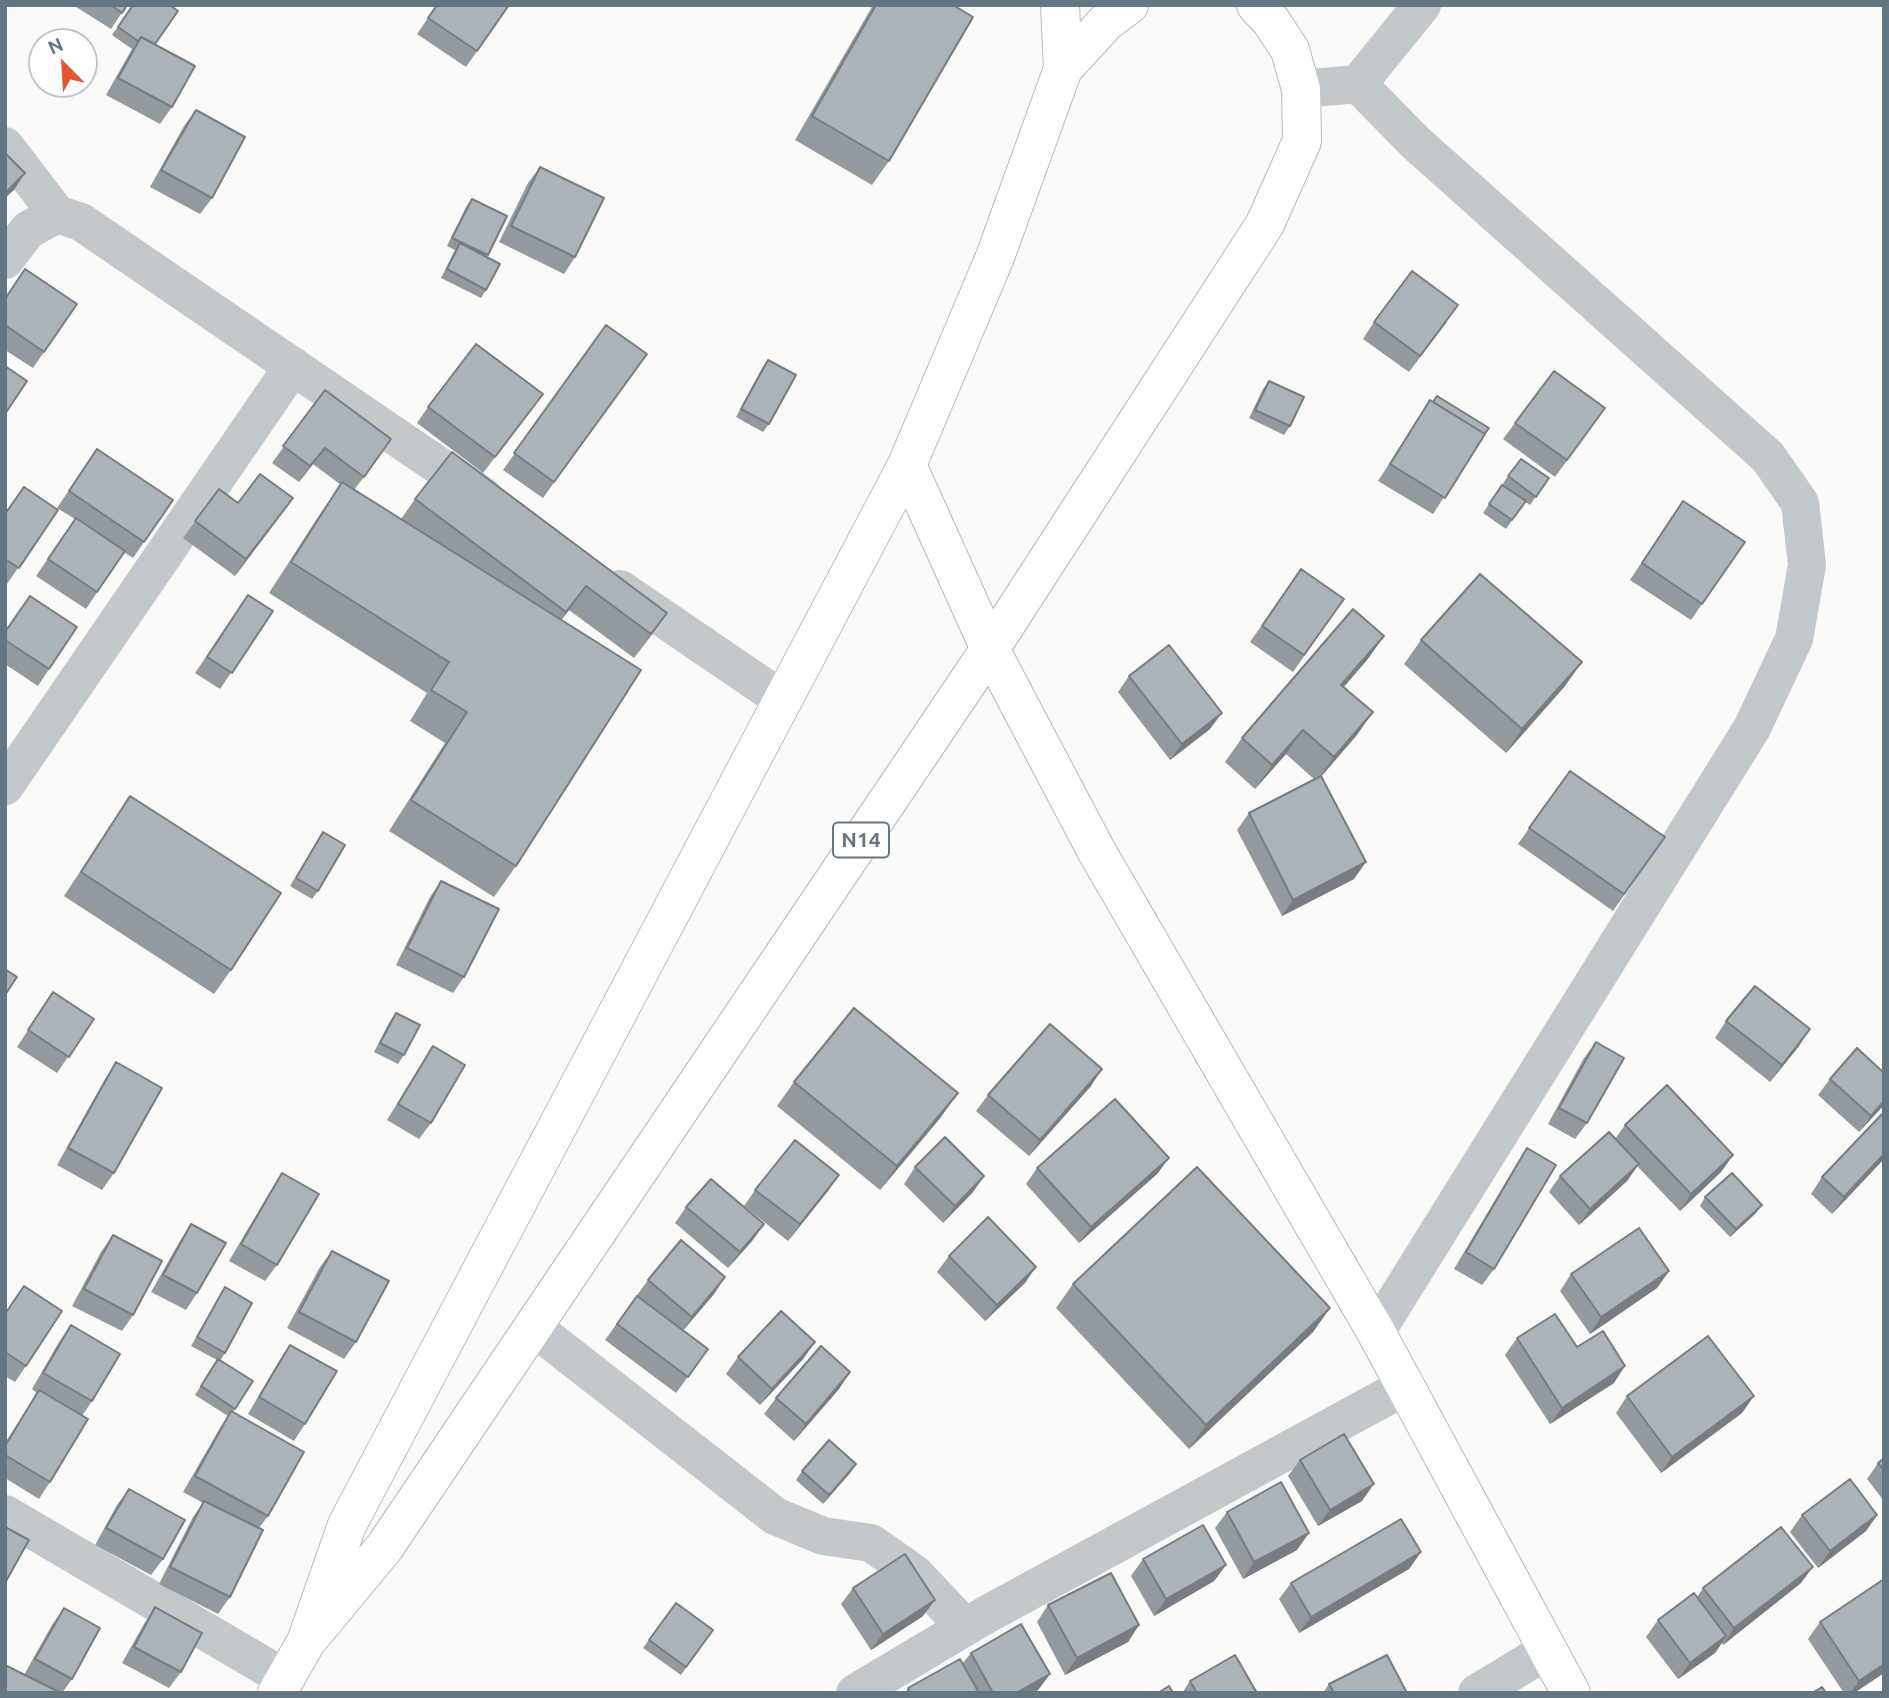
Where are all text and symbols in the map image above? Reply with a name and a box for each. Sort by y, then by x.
north arrow [28,28,98,98]
text: N [44,33,66,59]
road number: N14 [833,822,889,858]

